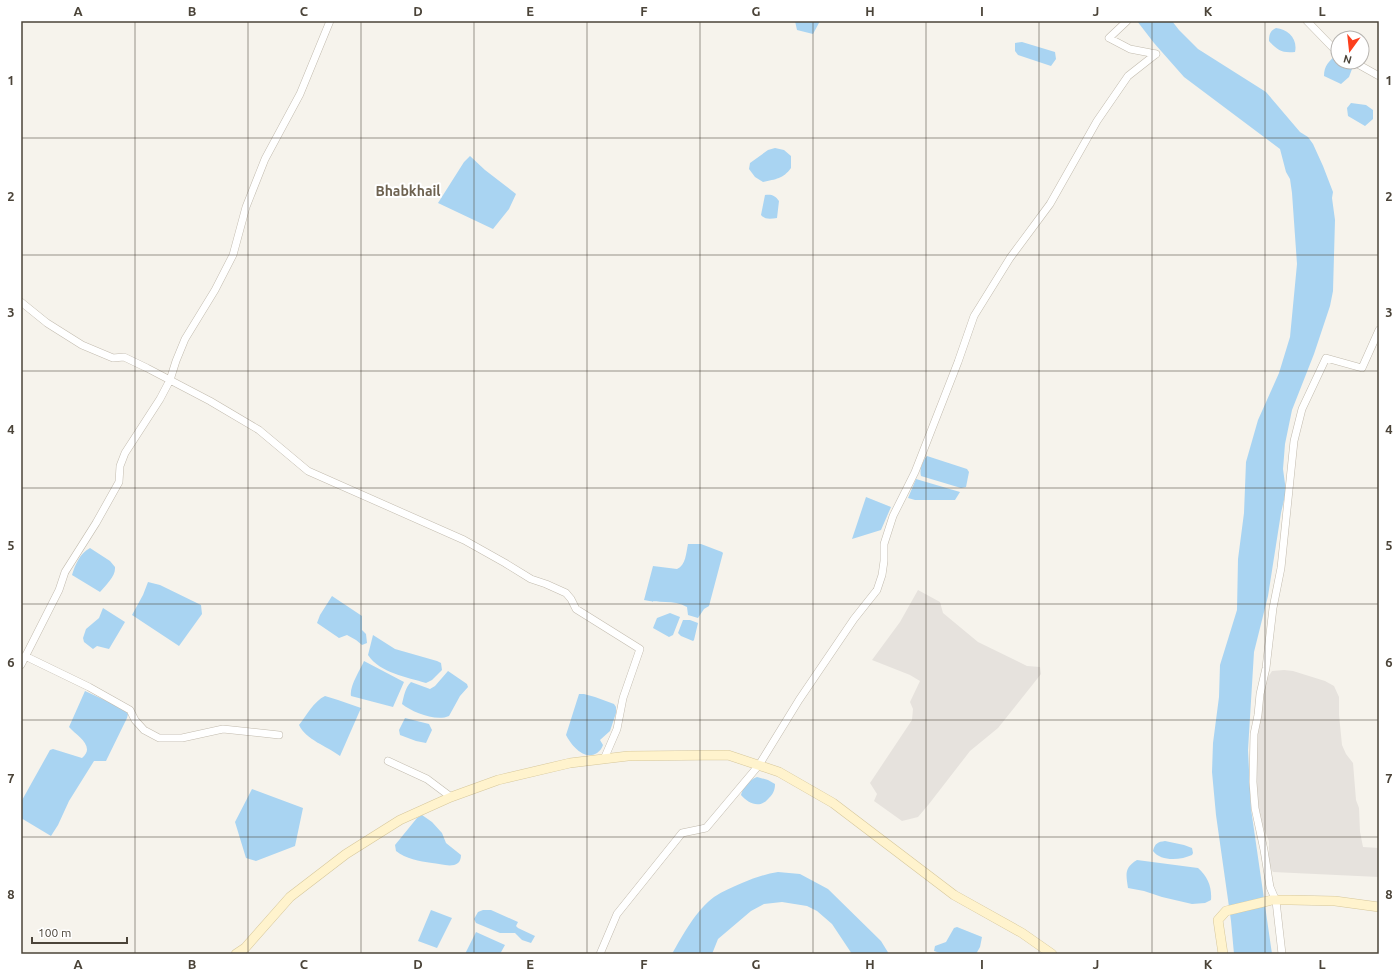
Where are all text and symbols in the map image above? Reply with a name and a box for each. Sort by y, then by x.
text: A [73,4,83,18]
text: B [188,4,197,18]
text: C [300,4,309,18]
text: D [413,4,423,18]
text: E [526,4,534,18]
text: F [640,4,648,18]
text: G [752,4,761,18]
text: H [865,4,875,18]
text: I [980,4,984,18]
text: J [1093,4,1099,18]
text: K [1204,4,1213,18]
text: L [1318,4,1326,18]
north arrow [1330,30,1370,70]
text: N [1342,53,1353,67]
text: 1 [7,73,15,87]
text: 1 [1385,73,1393,87]
district label: Bhabkhail [375,183,441,199]
text: 2 [7,189,15,203]
text: 2 [1385,189,1393,203]
text: 3 [7,305,15,319]
text: 3 [1385,305,1393,319]
text: 4 [7,422,15,436]
text: 4 [1385,422,1393,436]
text: 5 [7,538,15,552]
text: 5 [1385,538,1393,552]
text: 6 [7,655,15,669]
text: 6 [1385,655,1393,669]
text: 7 [7,771,15,785]
text: 7 [1385,771,1393,785]
text: 8 [7,887,15,901]
text: 8 [1385,887,1393,901]
scale bar [32,919,127,945]
text: 100 m [38,926,71,939]
text: A [73,957,83,971]
text: B [188,957,197,971]
text: C [300,957,309,971]
text: D [413,957,423,971]
text: E [526,957,534,971]
text: F [640,957,648,971]
text: G [752,957,761,971]
text: H [865,957,875,971]
text: I [980,957,984,971]
text: J [1093,957,1099,971]
text: K [1204,957,1213,971]
text: L [1318,957,1326,971]

